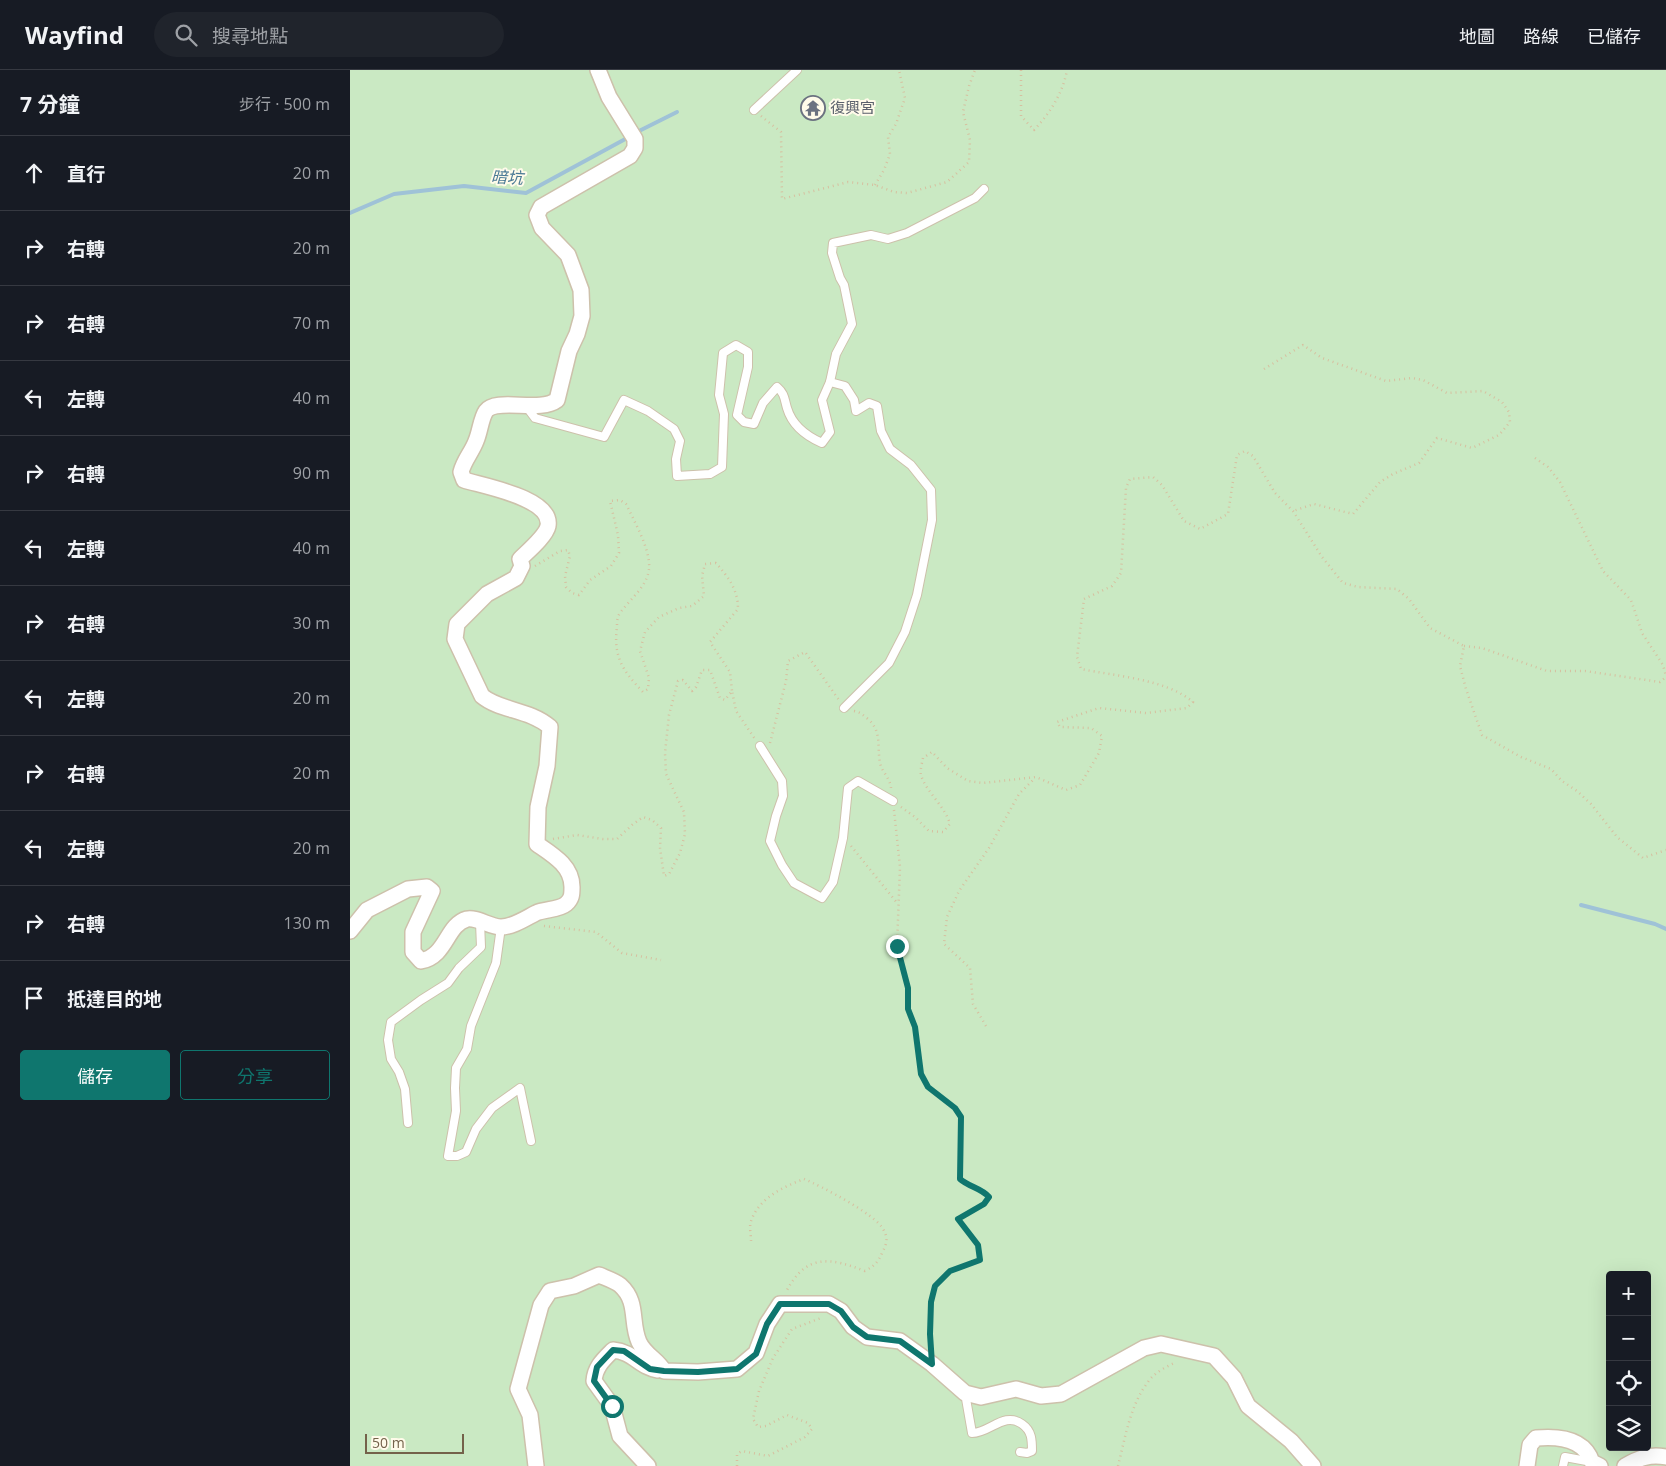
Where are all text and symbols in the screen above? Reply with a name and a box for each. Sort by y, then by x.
search box [154,12,504,57]
text: Wayfind [25,18,124,51]
icon: search [172,21,200,49]
text: 搜尋地點 [212,23,288,49]
text: 地圖 [1459,24,1495,48]
text: 路線 [1523,24,1559,48]
text: 已儲存 [1587,24,1641,48]
text: 7 分鐘 [20,90,79,118]
text: 步行 · 500 m [239,93,330,115]
temple icon: 復興宮 [800,95,826,121]
place label: 復興宮 [830,97,875,117]
icon: ahead [20,159,48,187]
text: 直行 [67,161,105,187]
text: 20 m [293,162,330,184]
water label: 暗坑 [490,165,526,189]
icon: right [20,234,48,262]
text: 右轉 [67,236,105,262]
text: 20 m [293,237,330,259]
icon: right [20,309,48,337]
text: 右轉 [67,311,105,337]
text: 70 m [293,312,330,334]
icon: left [20,384,48,412]
text: 左轉 [67,386,105,412]
text: 40 m [293,387,330,409]
icon: right [20,459,48,487]
text: 右轉 [67,461,105,487]
text: 90 m [293,462,330,484]
icon: left [20,534,48,562]
text: 左轉 [67,536,105,562]
text: 40 m [293,537,330,559]
icon: right [20,609,48,637]
text: 右轉 [67,611,105,637]
text: 30 m [293,612,330,634]
icon: left [20,684,48,712]
text: 左轉 [67,686,105,712]
text: 20 m [293,687,330,709]
icon: right [20,759,48,787]
text: 右轉 [67,761,105,787]
text: 20 m [293,762,330,784]
icon: left [20,834,48,862]
text: 左轉 [67,836,105,862]
text: 20 m [293,837,330,859]
icon: right [20,909,48,937]
text: 右轉 [67,911,105,937]
text: 130 m [284,912,330,934]
route end [886,935,909,958]
icon: arrive [20,984,48,1012]
text: 抵達目的地 [67,986,162,1012]
button: 儲存 [20,1050,170,1100]
button: 分享 [180,1050,330,1100]
map controls [1606,1271,1651,1451]
button: + [1606,1271,1651,1316]
button: − [1606,1316,1651,1361]
button: locate [1606,1361,1651,1406]
route start [601,1395,624,1418]
button: layers [1606,1406,1651,1451]
scale bar [365,1431,464,1454]
text: 50 m [372,1433,405,1452]

